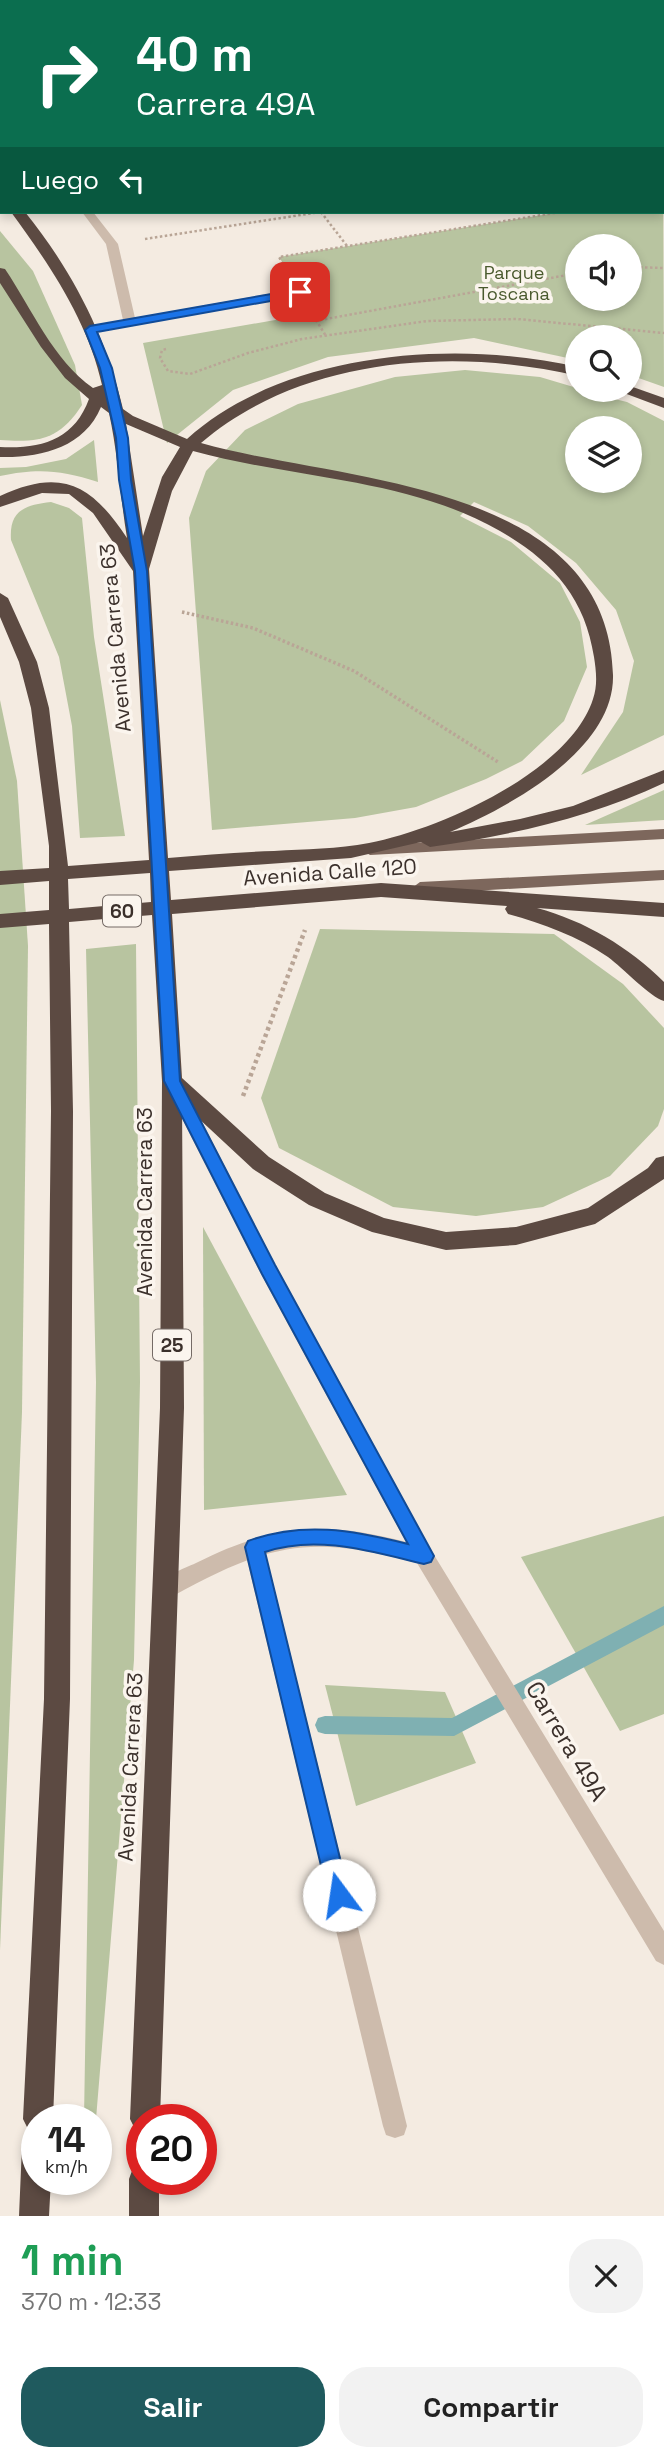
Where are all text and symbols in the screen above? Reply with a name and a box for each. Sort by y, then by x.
text: 40 m [136,23,253,85]
icon: right [21,28,112,119]
text: Carrera 49A [136,84,315,124]
icon: left [113,161,151,199]
text: Luego [21,163,99,197]
map controls [565,234,642,493]
button: sound [565,234,642,311]
park label: Parque Toscana [478,261,550,305]
pin [270,262,330,322]
icon: arrive [281,273,319,311]
button: search [565,325,642,402]
button: layers [565,416,642,493]
street label: Avenida Carrera 63 [93,543,137,733]
street label: Avenida Calle 120 [242,852,418,892]
road number: 60 [103,896,141,926]
street label: Avenida Carrera 63 [131,1107,158,1297]
road number: 25 [153,1330,191,1360]
street label: Avenida Carrera 63 [112,1672,148,1862]
street label: Carrera 49A [519,1675,615,1807]
position arrow [302,1858,376,1932]
speed limit sign: 20 [126,2104,217,2195]
text: 14 [47,2118,86,2162]
text: km/h [45,2155,88,2178]
text: 1 min [21,2234,124,2287]
button: close [569,2239,643,2313]
text: 370 m · 12:33 [21,2287,161,2317]
button: Salir [21,2367,325,2447]
button: Compartir [339,2367,643,2447]

